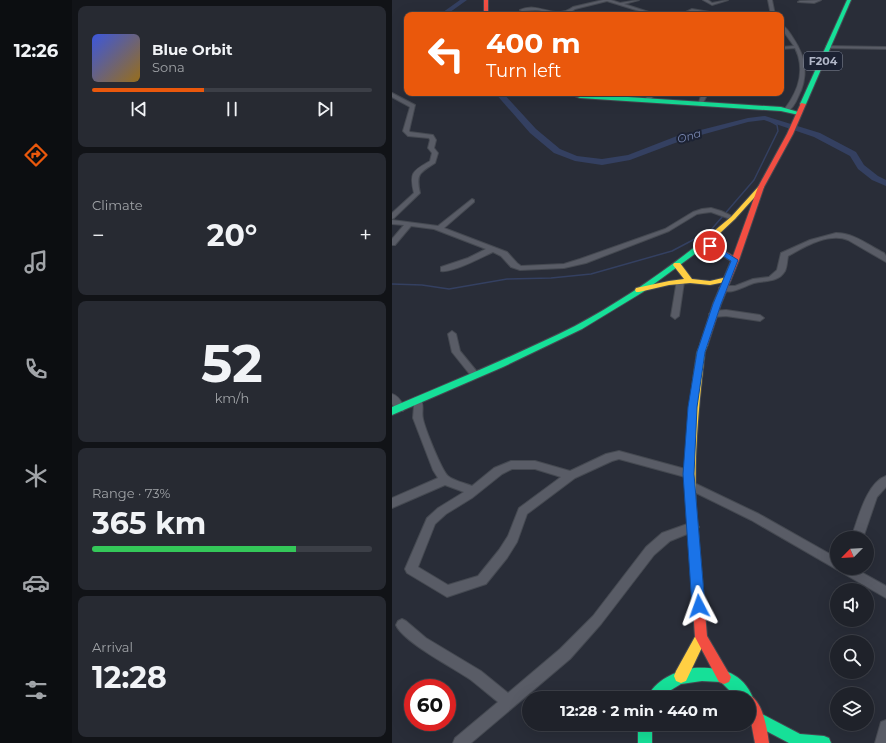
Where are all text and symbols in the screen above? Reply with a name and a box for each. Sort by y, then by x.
text: 400 m [486,26,581,60]
icon: left [420,28,472,80]
text: 12:26 [14,40,58,62]
text: Blue Orbit [152,40,232,59]
road number: F204 [804,52,842,70]
text: Sona [152,59,185,75]
text: Turn left [486,60,561,82]
icon: previous [128,98,150,120]
icon: pause [221,98,243,120]
icon: next [314,98,336,120]
water label: Ona [675,126,703,146]
icon: directions [22,141,50,169]
text: Climate [92,197,143,213]
text: 20° [207,217,257,254]
text: − [92,222,105,249]
text: + [359,222,372,249]
pin [693,229,727,263]
icon: arrive [699,235,721,257]
icon: music [22,248,50,276]
text: 52 [201,332,263,395]
icon: phone [22,355,50,383]
text: km/h [215,390,249,406]
icon: climate [22,462,50,490]
text: Range · 73% [92,485,170,501]
text: 365 km [92,505,206,542]
north arrow [830,531,874,575]
map controls [830,531,874,731]
icon: car [22,569,50,597]
button: sound [830,583,874,627]
position arrow [678,585,720,627]
button: search [830,635,874,679]
text: Arrival [92,639,133,655]
text: 12:28 [92,659,167,696]
icon: filters [22,676,50,704]
speed limit sign: 60 [404,679,456,731]
button: layers [830,687,874,731]
text: 12:28 · 2 min · 440 m [560,701,718,720]

